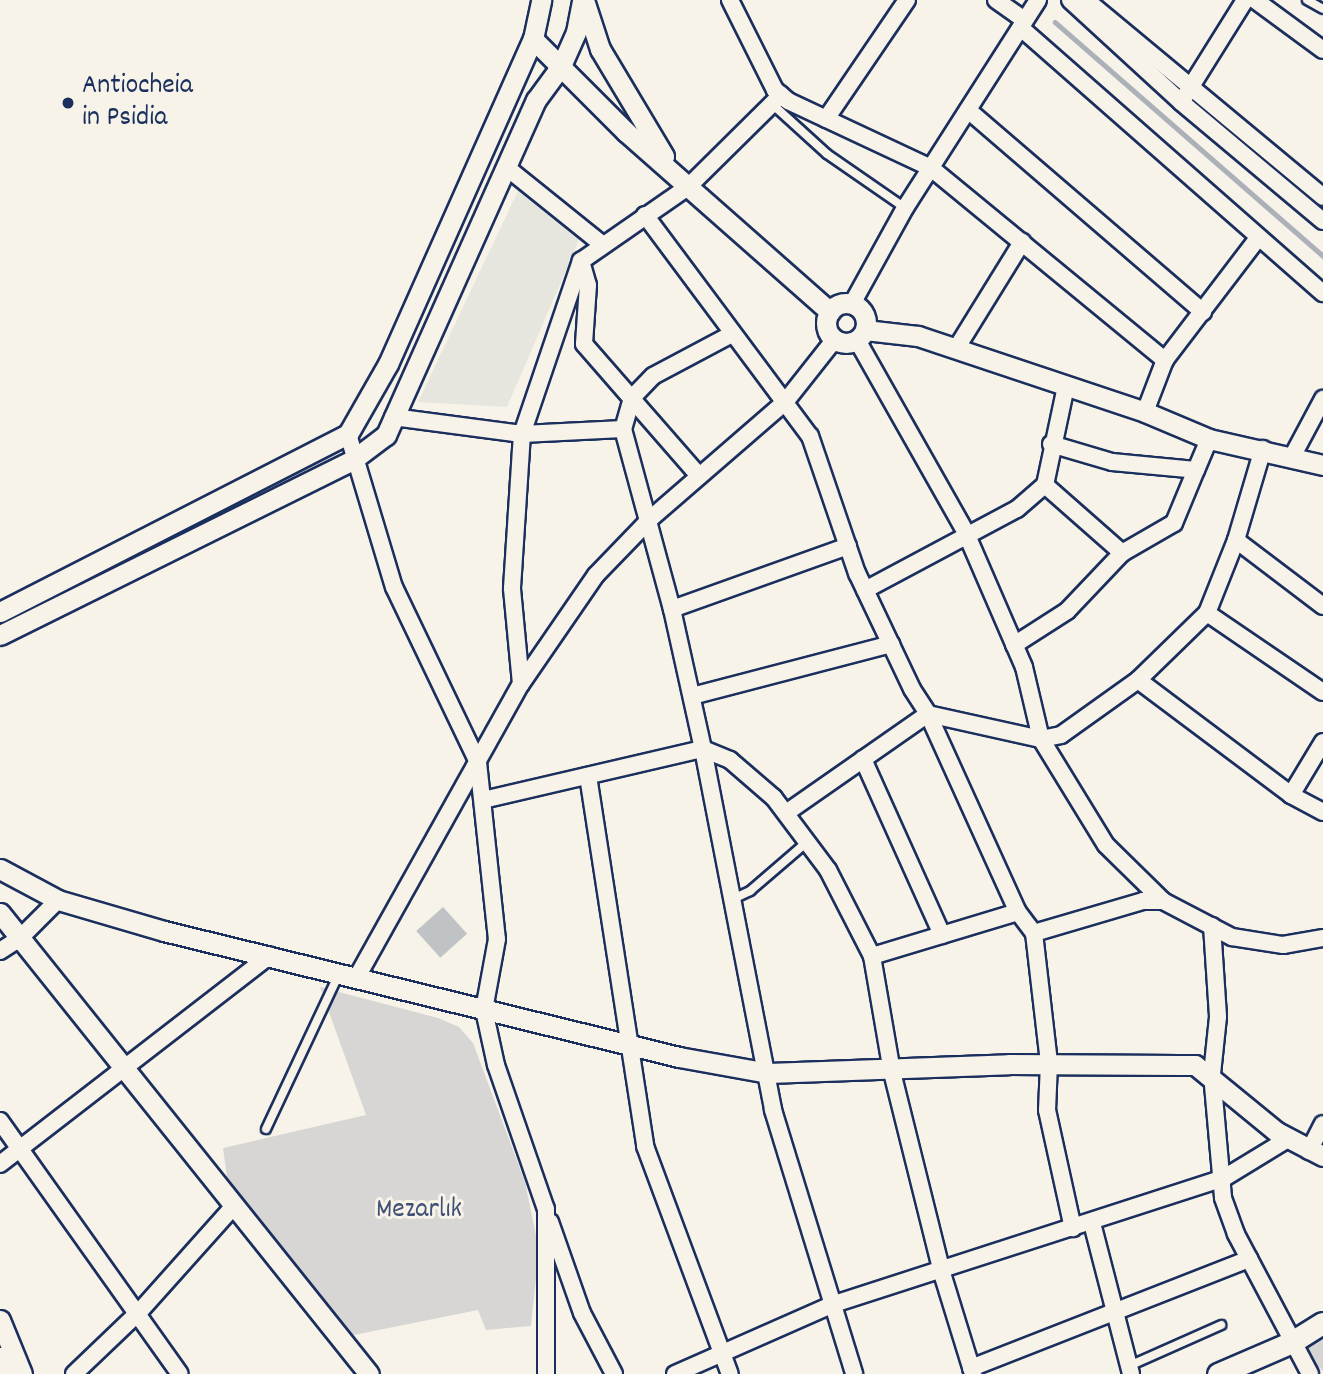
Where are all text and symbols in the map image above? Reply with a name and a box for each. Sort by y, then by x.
place label: Antiocheia in Psidia [82,70,193,136]
marker: Antiocheia in Psidia [60,95,76,111]
park label: Mezarlık [376,1194,462,1228]

